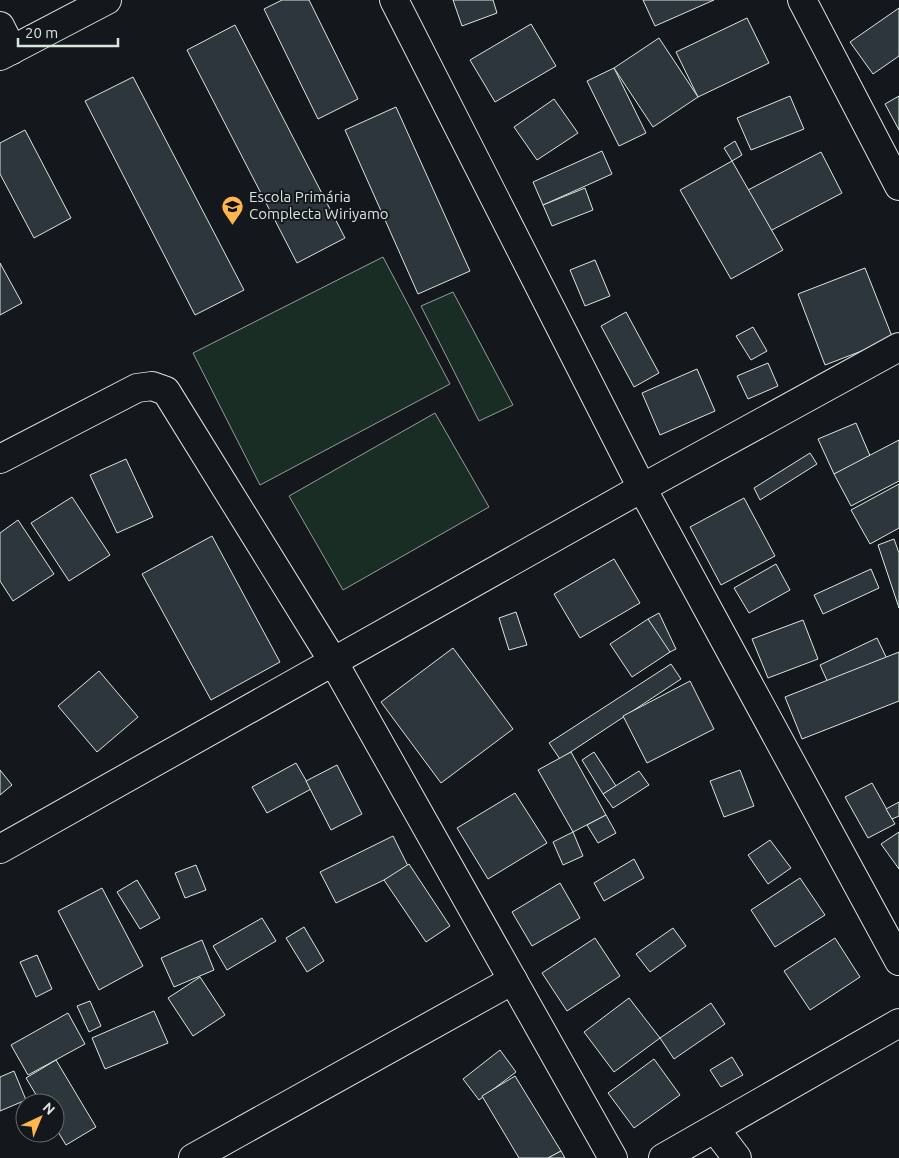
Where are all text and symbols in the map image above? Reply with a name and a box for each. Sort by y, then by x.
scale bar [18,15,118,47]
text: 20 m [25,24,58,41]
place label: Escola Primária Complecta Wiriyamo [249,188,389,222]
school or university icon: Escola Primária Complecta Wiriyamo [221,194,245,225]
north arrow [15,1093,65,1143]
text: N [40,1099,58,1118]

